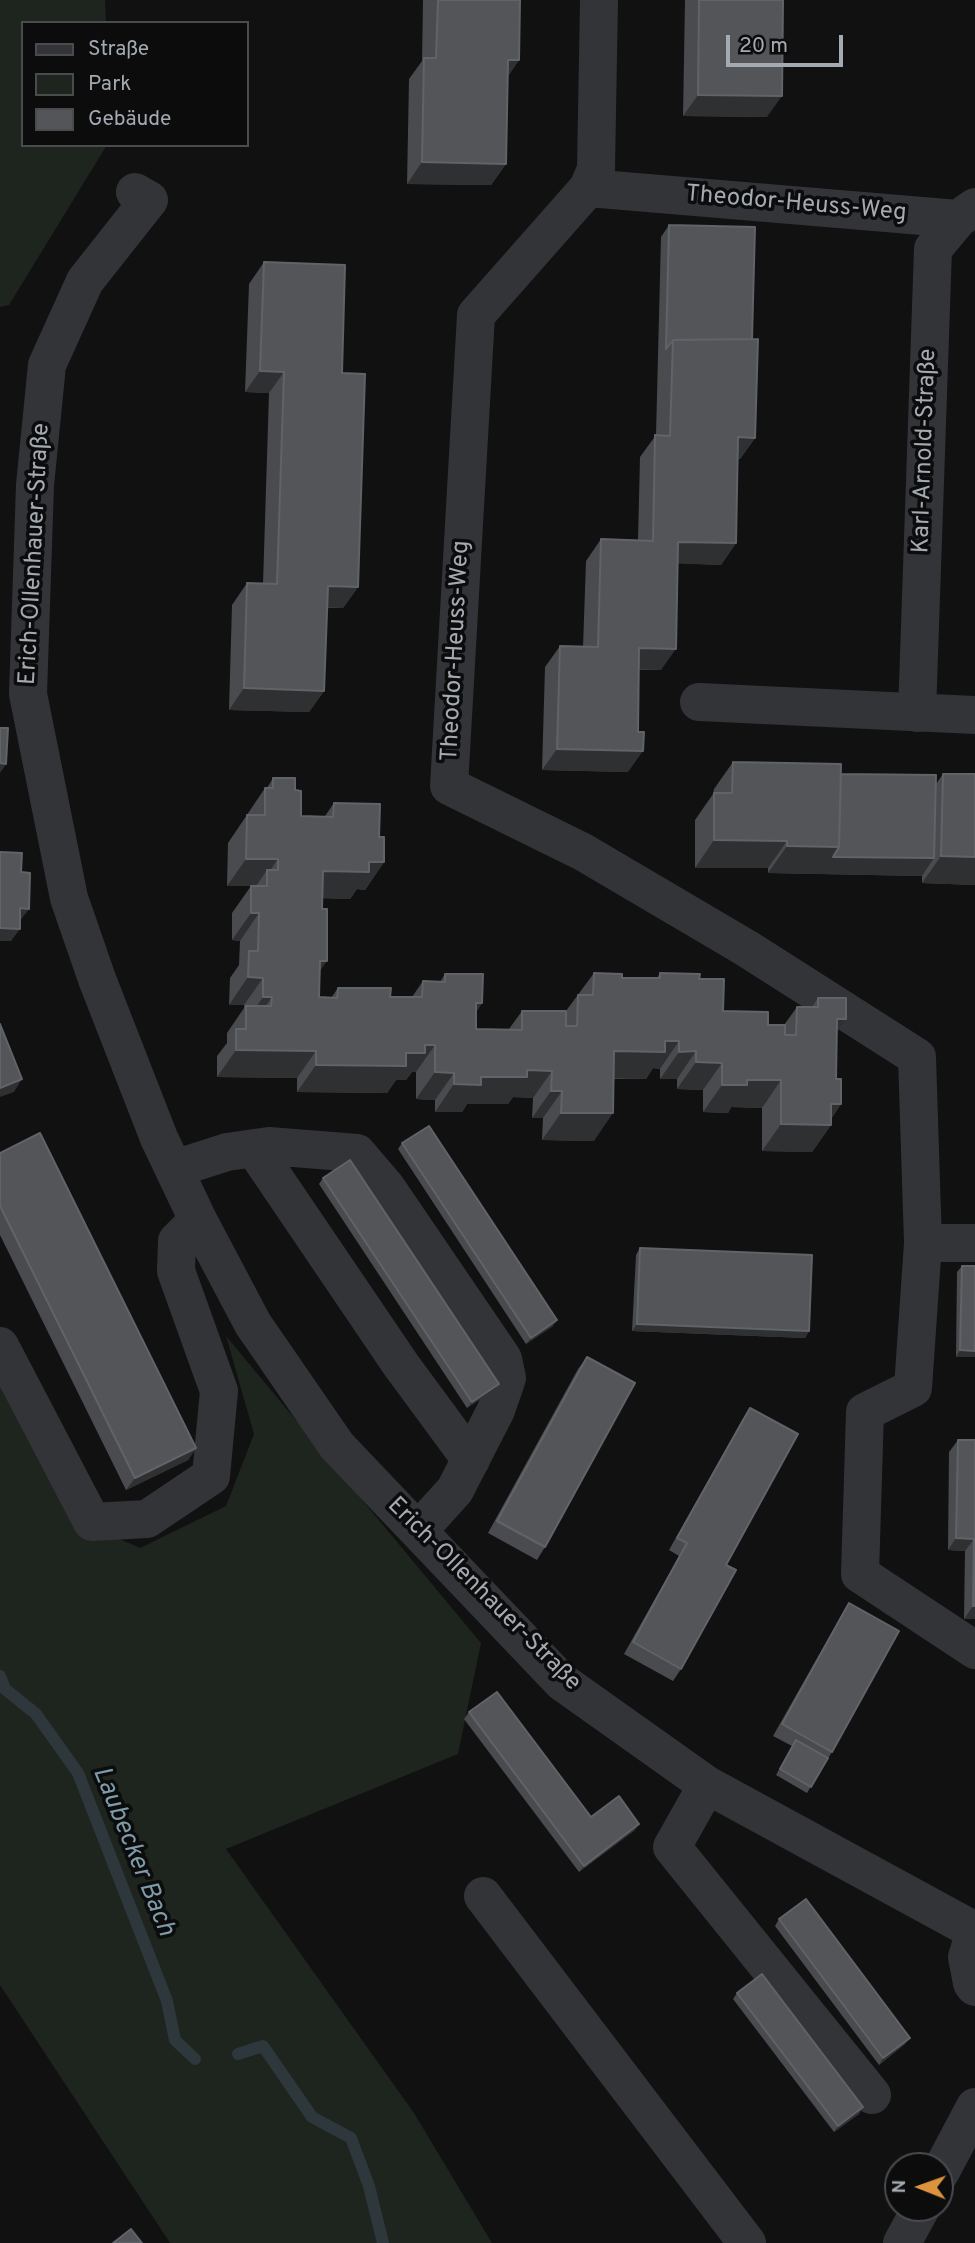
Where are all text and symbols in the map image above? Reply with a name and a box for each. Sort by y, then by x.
legend [21,21,248,147]
scale bar [730,21,847,65]
text: 20 m [739,33,788,60]
text: Straße [88,36,149,63]
text: Park [88,71,131,98]
text: Gebäude [88,106,171,133]
street label: Theodor-Heuss-Weg [684,181,908,229]
street label: Karl-Arnold-Straße [908,348,944,554]
street label: Erich-Ollenhauer-Straße [15,422,57,686]
street label: Theodor-Heuss-Weg [437,540,477,762]
street label: Erich-Ollenhauer-Straße [380,1492,586,1698]
water label: Laubecker Bach [84,1763,180,1941]
north arrow [884,2152,954,2222]
text: N [888,2180,912,2194]

